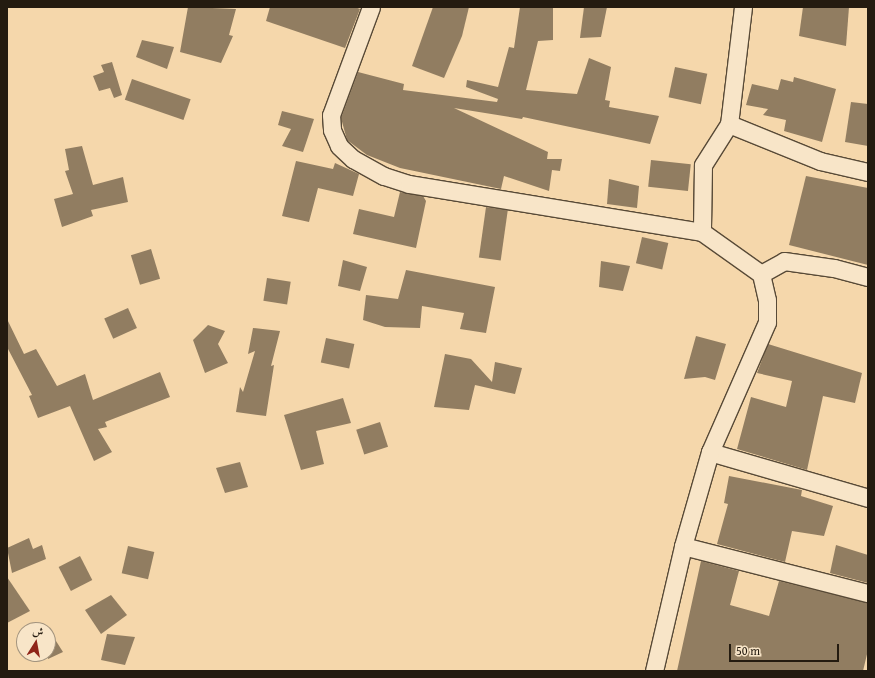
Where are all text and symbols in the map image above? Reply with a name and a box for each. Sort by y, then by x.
north arrow [16,622,56,662]
text: ش [31,622,45,640]
scale bar [731,636,841,662]
text: 50 m [736,642,760,659]

